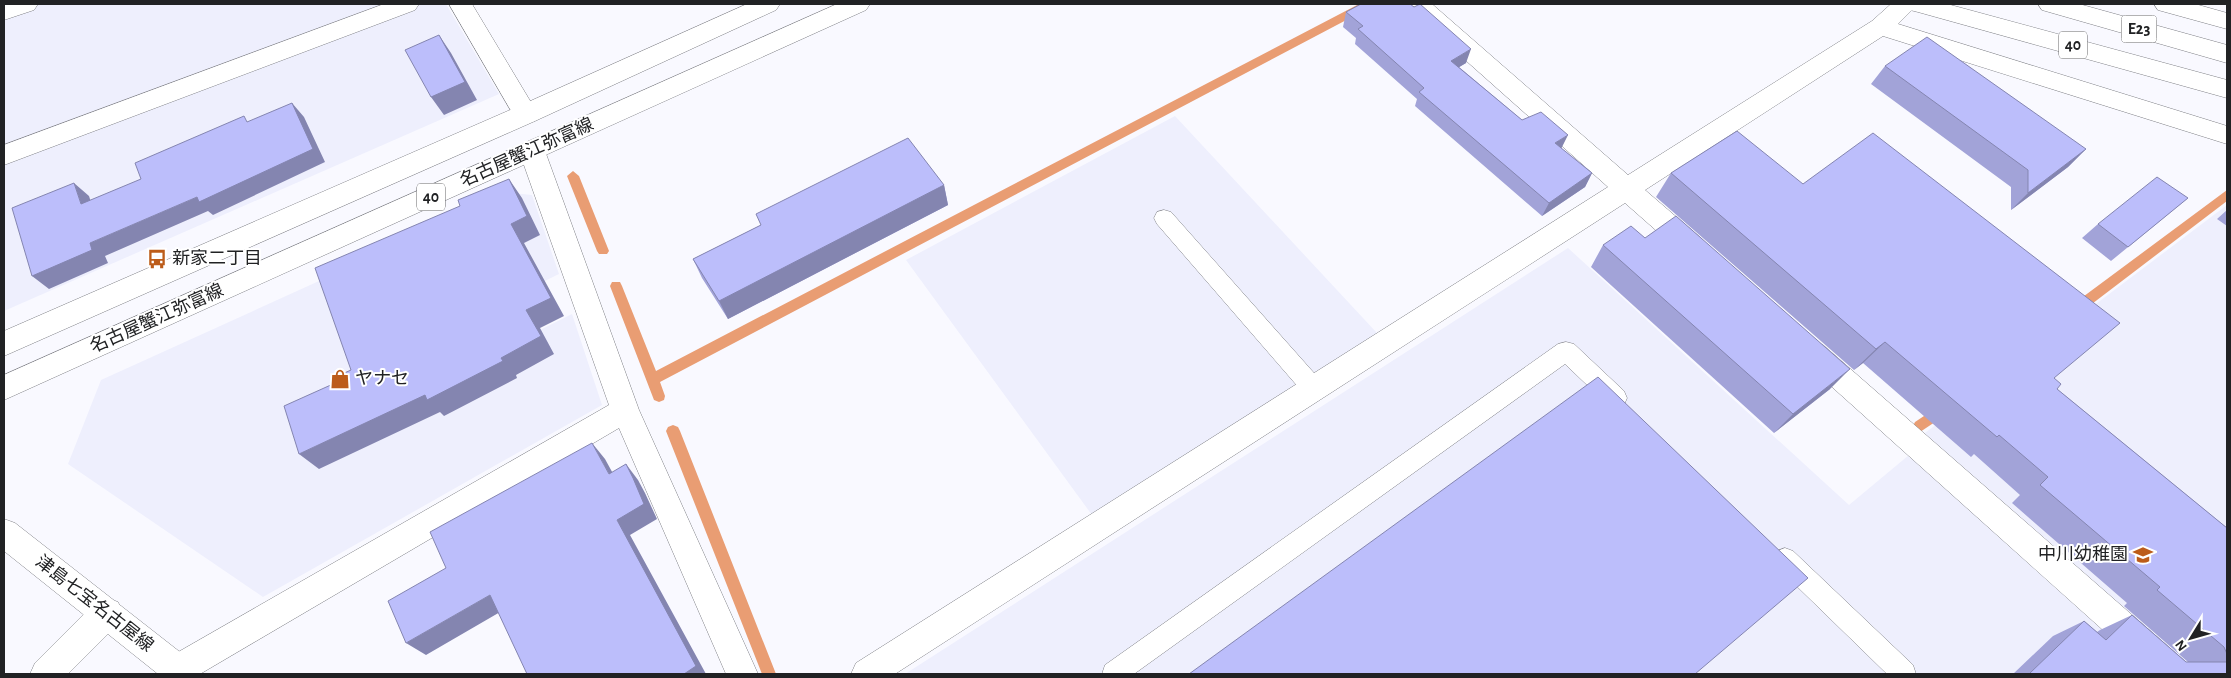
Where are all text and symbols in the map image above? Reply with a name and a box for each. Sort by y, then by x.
road number: E23 [2122,15,2156,42]
road number: 40 [2059,32,2087,58]
street label: 名古屋蟹江弥富線 [457,114,596,191]
road number: 40 [417,183,445,210]
bus stop icon: 新家二丁目 [146,248,168,270]
place label: 新家二丁目 [172,249,262,268]
street label: 名古屋蟹江弥富線 [87,280,226,357]
shop icon: ヤナセ [329,368,351,390]
place label: ヤナセ [355,369,409,388]
place label: 中川幼稚園 [2038,544,2128,564]
school or university icon: 中川幼稚園 [2132,544,2154,566]
street label: 津島七宝名古屋線 [32,551,158,655]
north arrow [2166,613,2216,663]
text: N [2173,637,2190,653]

